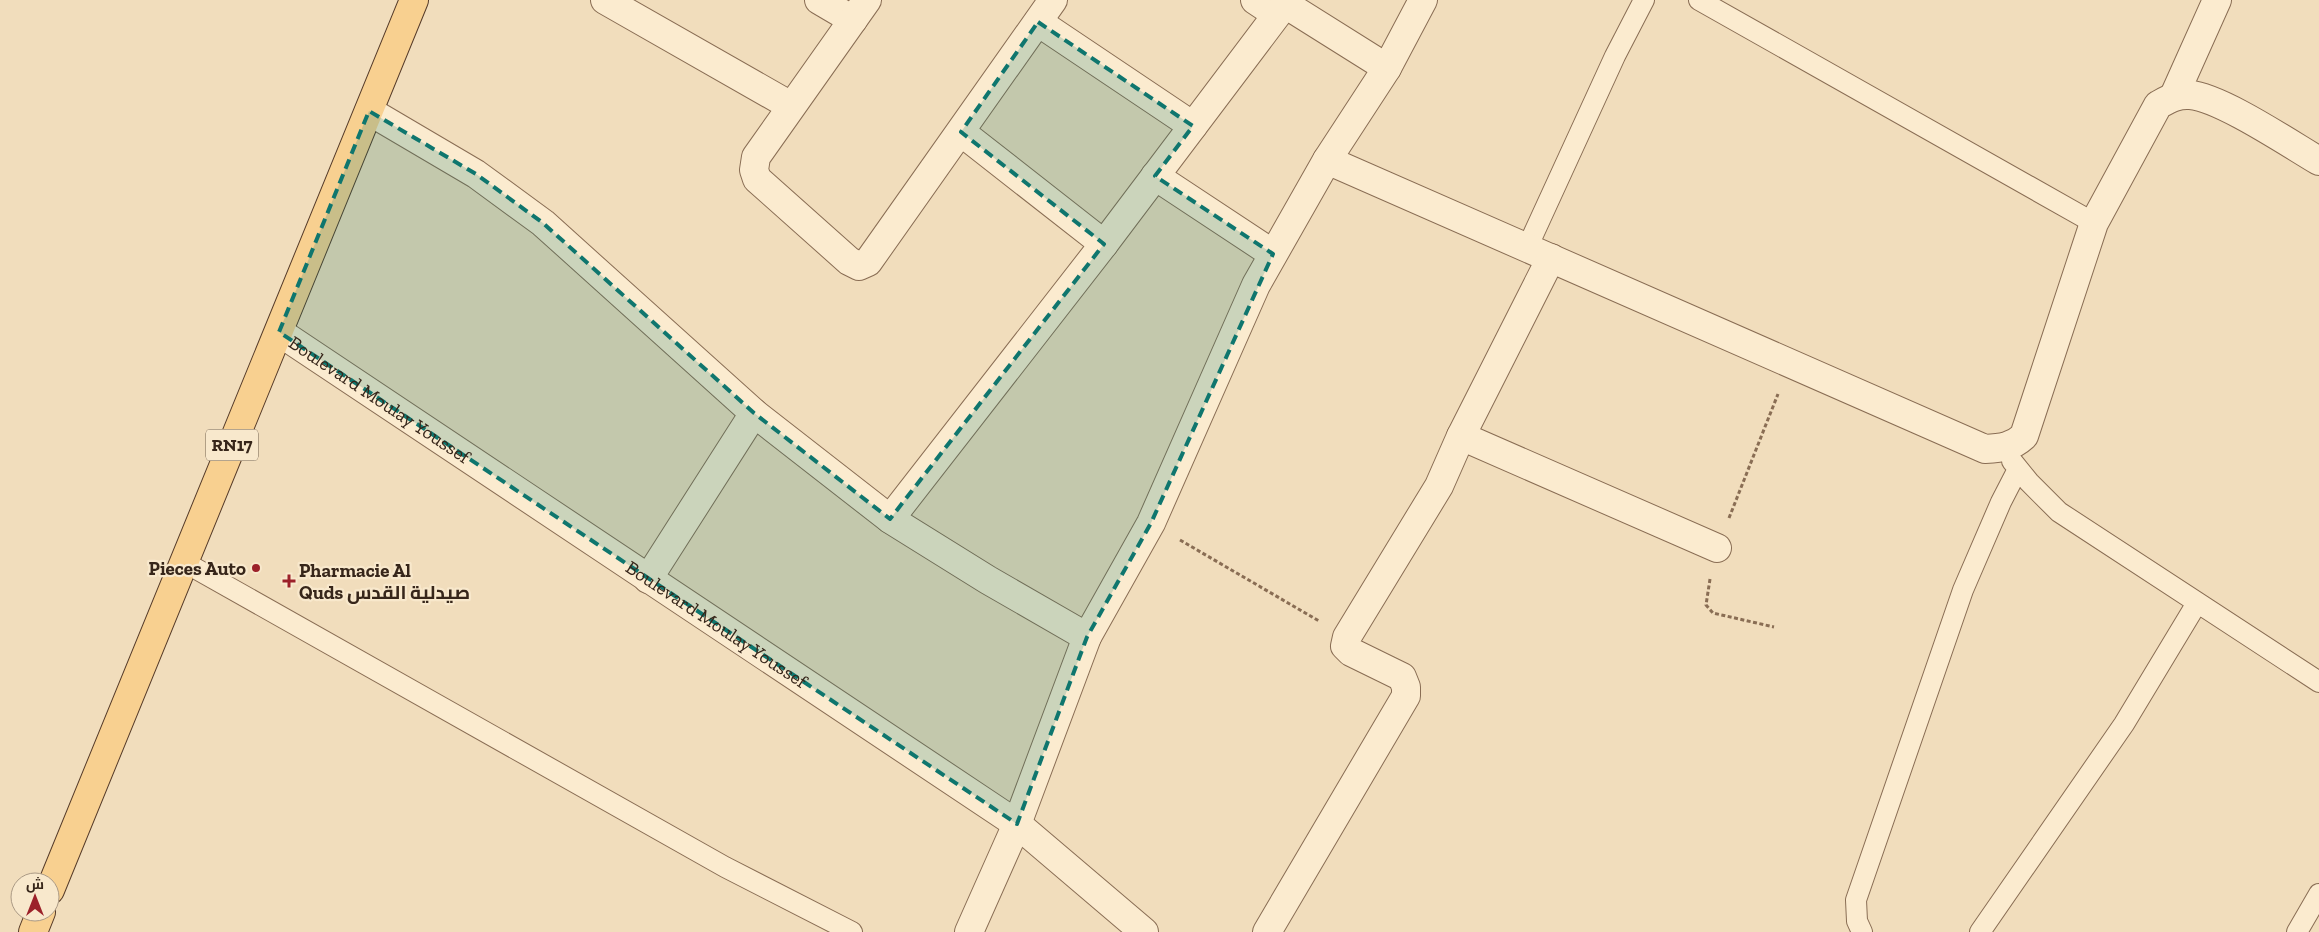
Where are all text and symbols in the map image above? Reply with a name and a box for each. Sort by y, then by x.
street label: Boulevard Moulay Youssef [285,330,476,469]
road number: RN17 [206,430,258,460]
street label: Boulevard Moulay Youssef [622,555,813,693]
place label: Pieces Auto [149,557,246,580]
place label: Pharmacie Al Quds صيدلية القدس [299,559,470,604]
marker: Pieces Auto [250,562,262,574]
marker: Pharmacie Al Quds صيدلية القدس [283,575,295,587]
north arrow [10,872,60,922]
text: ش [26,876,44,893]

